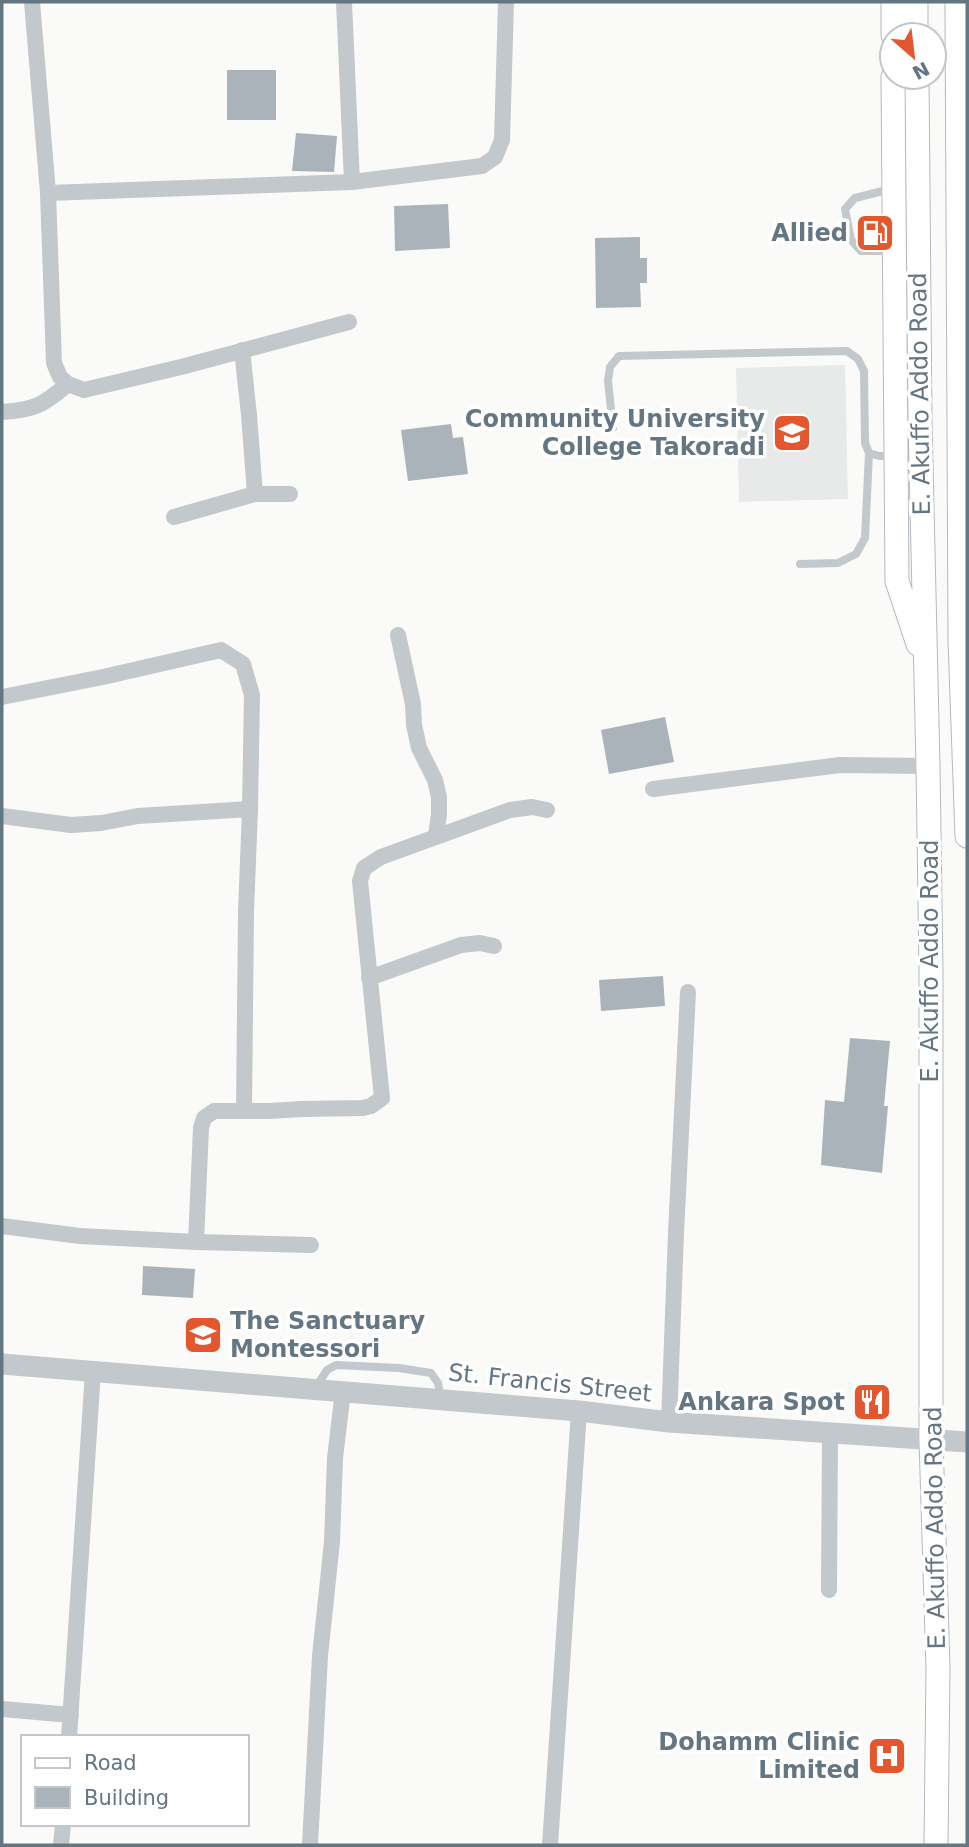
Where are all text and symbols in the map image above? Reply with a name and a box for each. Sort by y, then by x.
north arrow [878,21,948,91]
text: N [909,58,933,84]
fuel station icon: Allied [854,212,896,254]
place label: Allied [771,219,848,247]
street label: E. Akuffo Addo Road [904,272,936,516]
place label: Community University College Takoradi [465,405,765,461]
school or university icon: Community University College Takoradi [771,412,813,454]
street label: E. Akuffo Addo Road [916,839,944,1083]
place label: The Sanctuary Montessori [230,1307,425,1363]
school or university icon: The Sanctuary Montessori [182,1314,224,1356]
street label: St. Francis Street [447,1358,653,1408]
restaurant icon: Ankara Spot [851,1381,893,1423]
place label: Ankara Spot [678,1388,845,1416]
street label: E. Akuffo Addo Road [919,1406,951,1650]
place label: Dohamm Clinic Limited [658,1728,860,1784]
legend [21,1735,248,1826]
hospital icon: Dohamm Clinic Limited [866,1735,908,1777]
text: Road [84,1751,137,1775]
text: Building [84,1786,169,1810]

